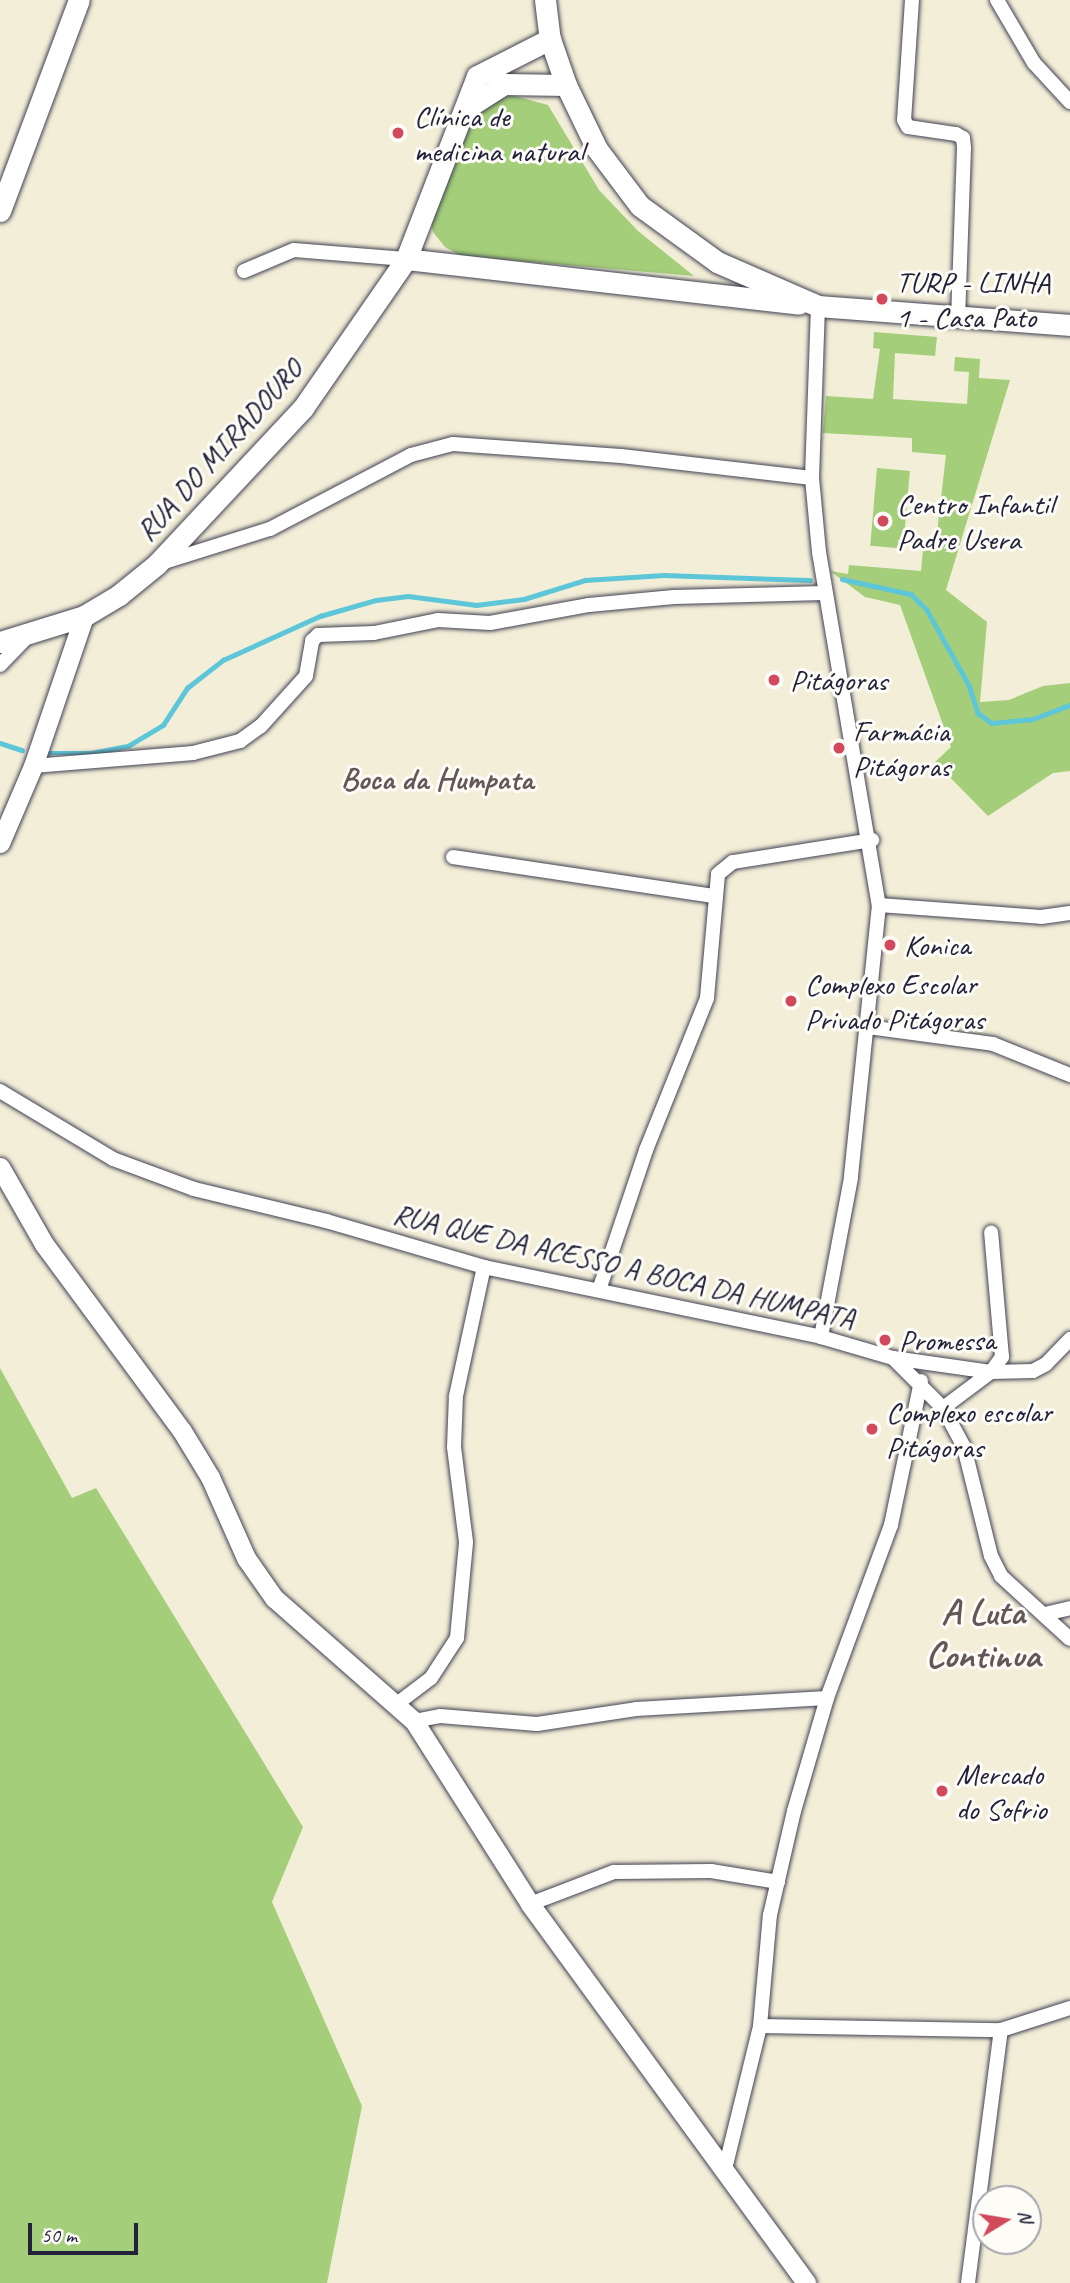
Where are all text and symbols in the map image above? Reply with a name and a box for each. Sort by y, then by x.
place label: Clínica de medicina natural [414,98,584,168]
marker: Clínica de medicina natural [388,123,408,143]
place label: TURP - LINHA 1 - Casa Pato [896,264,1050,334]
marker: TURP - LINHA 1 - Casa Pato [874,291,890,307]
street label: RUA DO MIRADOURO [128,351,310,549]
place label: Centro Infantil Padre Usera [897,486,1054,556]
marker: Centro Infantil Padre Usera [875,513,891,529]
place label: Pitágoras [790,662,887,698]
marker: Pitágoras [764,670,784,690]
place label: Farmácia Pitágoras [853,713,950,784]
marker: Farmácia Pitágoras [831,740,847,756]
district label: Boca da Humpata [340,760,534,798]
place label: Konica [904,927,970,963]
marker: Konica [882,937,898,953]
place label: Complexo Escolar Privado Pitágoras [805,966,984,1036]
marker: Complexo Escolar Privado Pitágoras [783,993,799,1009]
street label: RUA QUE DA ACESSO A BOCA DA HUMPATA [389,1195,859,1337]
place label: Promessa [899,1322,995,1358]
marker: Promessa [877,1332,893,1348]
place label: Complexo escolar Pitágoras [886,1394,1051,1464]
marker: Complexo escolar Pitágoras [864,1421,880,1437]
district label: A Luta Continua [926,1591,1040,1678]
place label: Mercado do Sofrio [956,1756,1046,1826]
marker: Mercado do Sofrio [934,1783,950,1799]
north arrow [972,2185,1042,2255]
text: N [1013,2208,1039,2224]
scale bar [32,2210,142,2254]
text: 50 m [41,2222,77,2248]

